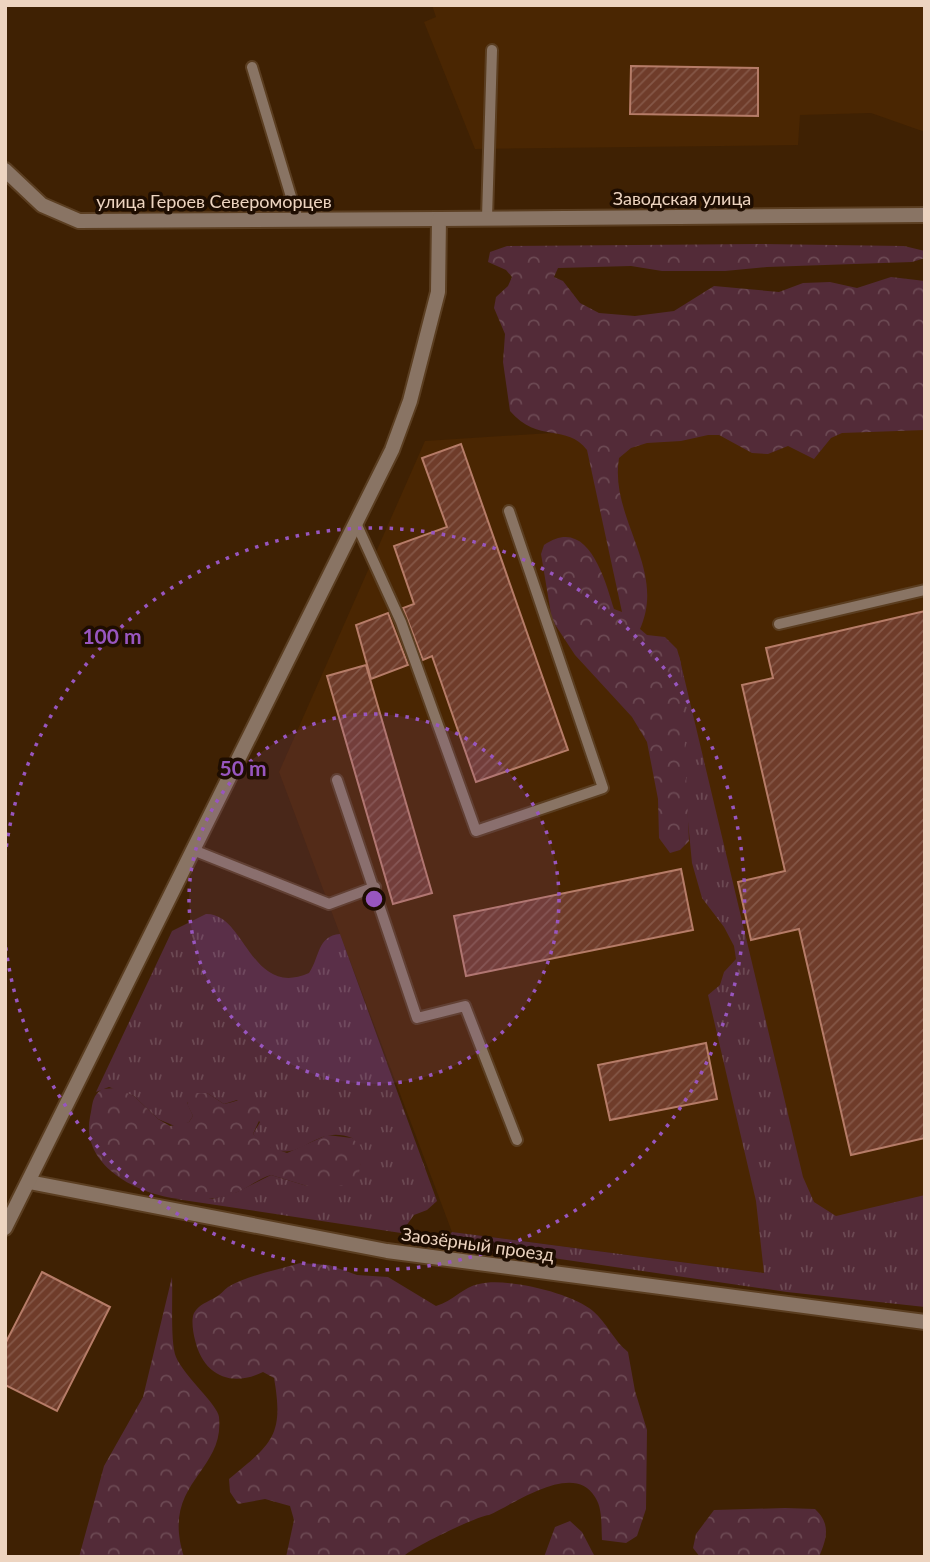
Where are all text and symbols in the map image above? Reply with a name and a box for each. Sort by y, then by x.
street label: Заводская улица [613,187,751,209]
street label: улица Героев Североморцев [96,190,332,212]
text: 100 m [82,623,142,648]
text: 50 m [219,755,267,780]
centre of rings [362,887,386,911]
street label: Заозёрный проезд [400,1222,556,1266]

